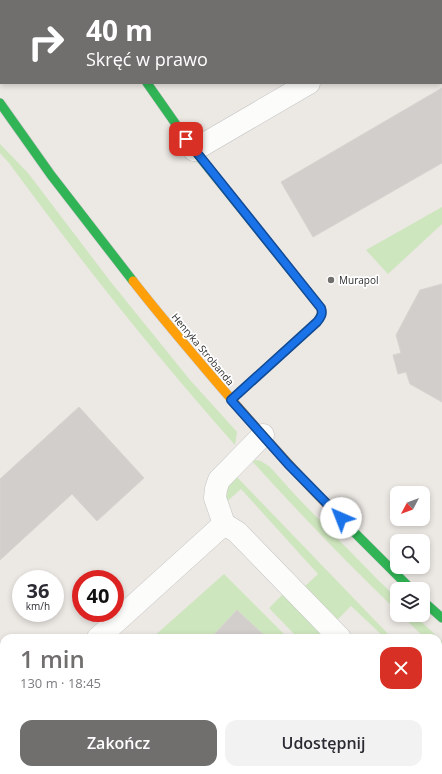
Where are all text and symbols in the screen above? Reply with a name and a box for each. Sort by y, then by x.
text: 40 m [86,11,153,49]
icon: right [20,16,72,68]
text: Skręć w prawo [86,47,208,71]
pin [169,122,203,156]
icon: arrive [175,128,197,150]
place label: Murapol [339,273,378,287]
marker: Murapol [326,275,336,285]
street label: Henryka Strobanda [169,310,237,388]
north arrow [390,486,430,526]
map controls [390,486,430,622]
position arrow [320,497,362,539]
button: search [390,534,430,574]
speed limit sign: 40 [72,570,124,622]
text: 36 [27,577,49,604]
button: layers [390,582,430,622]
text: km/h [26,599,50,613]
text: 1 min [20,642,85,675]
button: close [380,647,422,689]
text: 130 m · 18:45 [20,674,101,692]
button: Zakończ [20,720,217,766]
button: Udostępnij [225,720,422,766]

